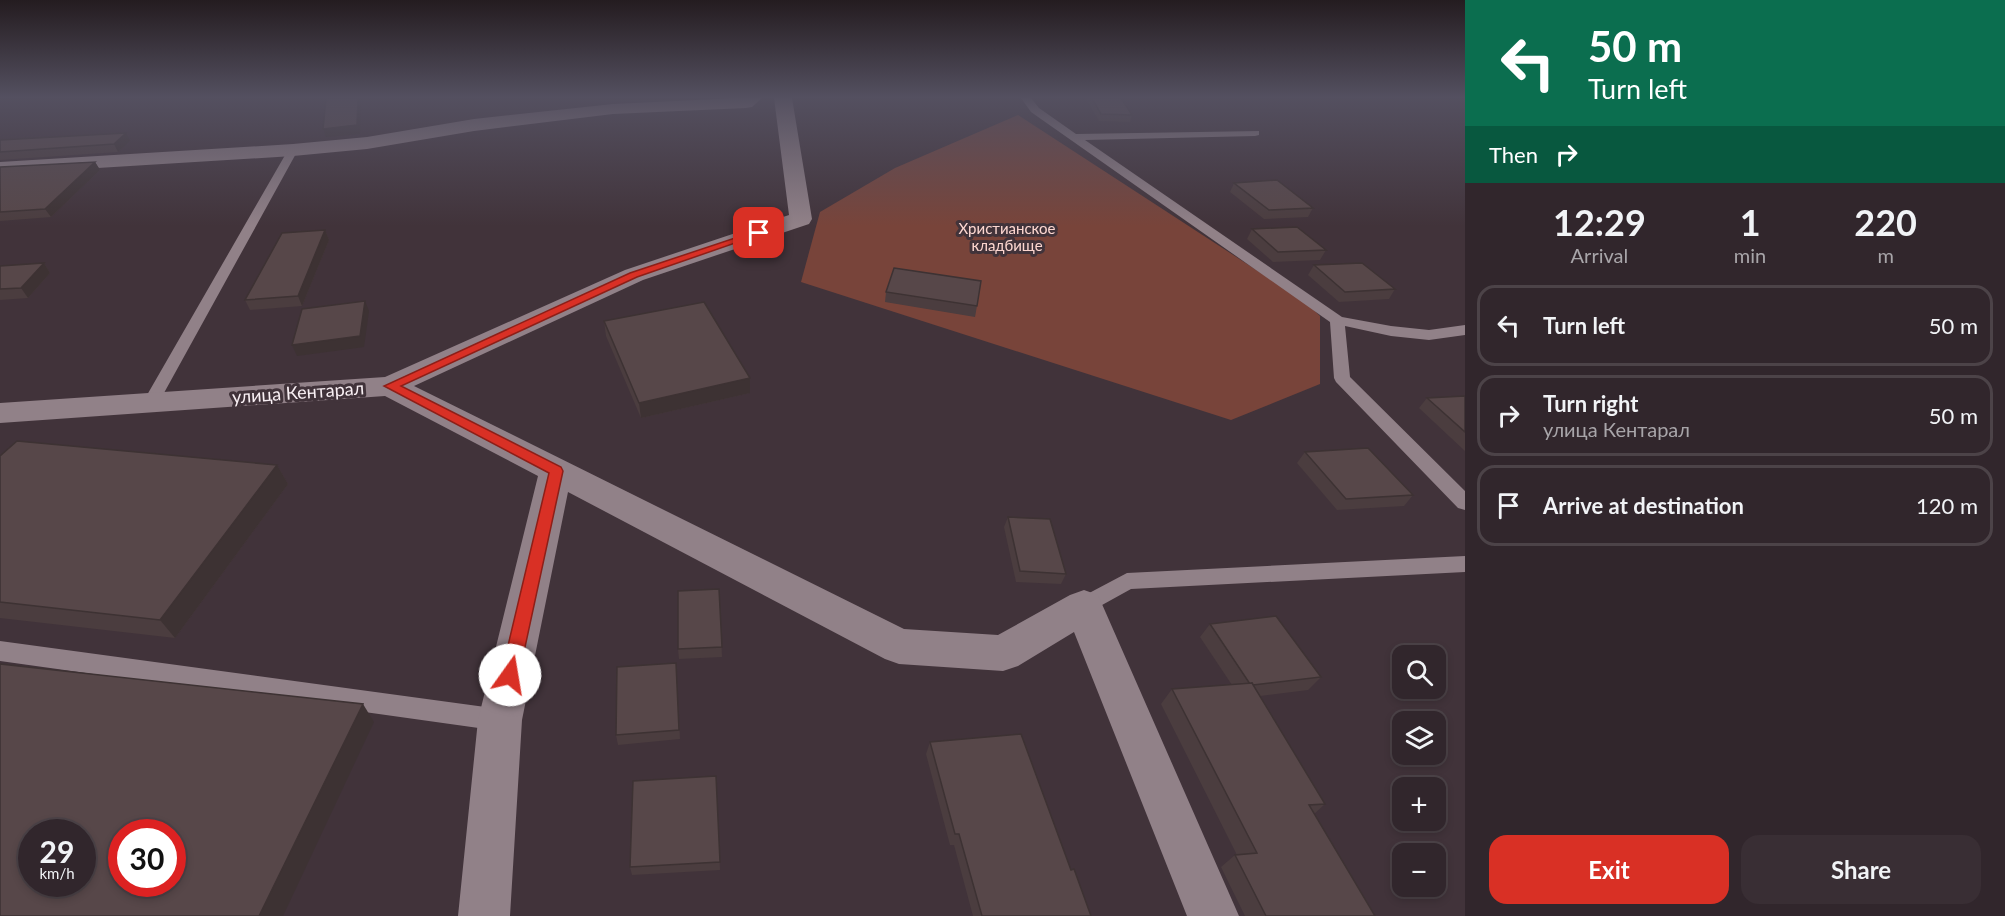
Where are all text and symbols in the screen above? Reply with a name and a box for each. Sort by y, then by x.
text: 50 m [1588,21,1682,71]
icon: left [1489,24,1567,102]
text: Turn left [1588,72,1687,105]
icon: right [1550,138,1583,171]
text: Then [1489,141,1538,168]
text: 12:29 [1553,200,1646,244]
text: 1 [1740,200,1761,244]
text: 220 [1854,200,1917,244]
pin [733,207,784,258]
icon: arrive [742,216,775,249]
park label: Христианское кладбище [959,219,1056,254]
text: Arrival [1571,243,1628,267]
text: min [1734,243,1766,267]
text: m [1877,243,1894,267]
icon: left [1492,309,1525,342]
text: Turn left [1543,312,1625,339]
text: 50 m [1929,312,1978,339]
street label: улица Кентарал [231,376,365,408]
text: Turn right [1543,390,1638,417]
icon: right [1492,399,1525,432]
text: 50 m [1929,402,1978,429]
text: улица Кентарал [1543,417,1690,441]
icon: arrive [1492,489,1525,522]
text: Arrive at destination [1543,492,1744,519]
text: 120 m [1916,492,1978,519]
position arrow [478,643,542,707]
map controls [1392,645,1446,897]
button: search [1392,645,1446,699]
button: layers [1392,711,1446,765]
button: + [1392,777,1446,831]
speed limit sign: 30 [108,819,186,897]
text: 29 [40,833,74,869]
button: Exit [1489,835,1729,904]
button: Share [1741,835,1981,904]
button: − [1392,843,1446,897]
text: km/h [39,864,75,882]

